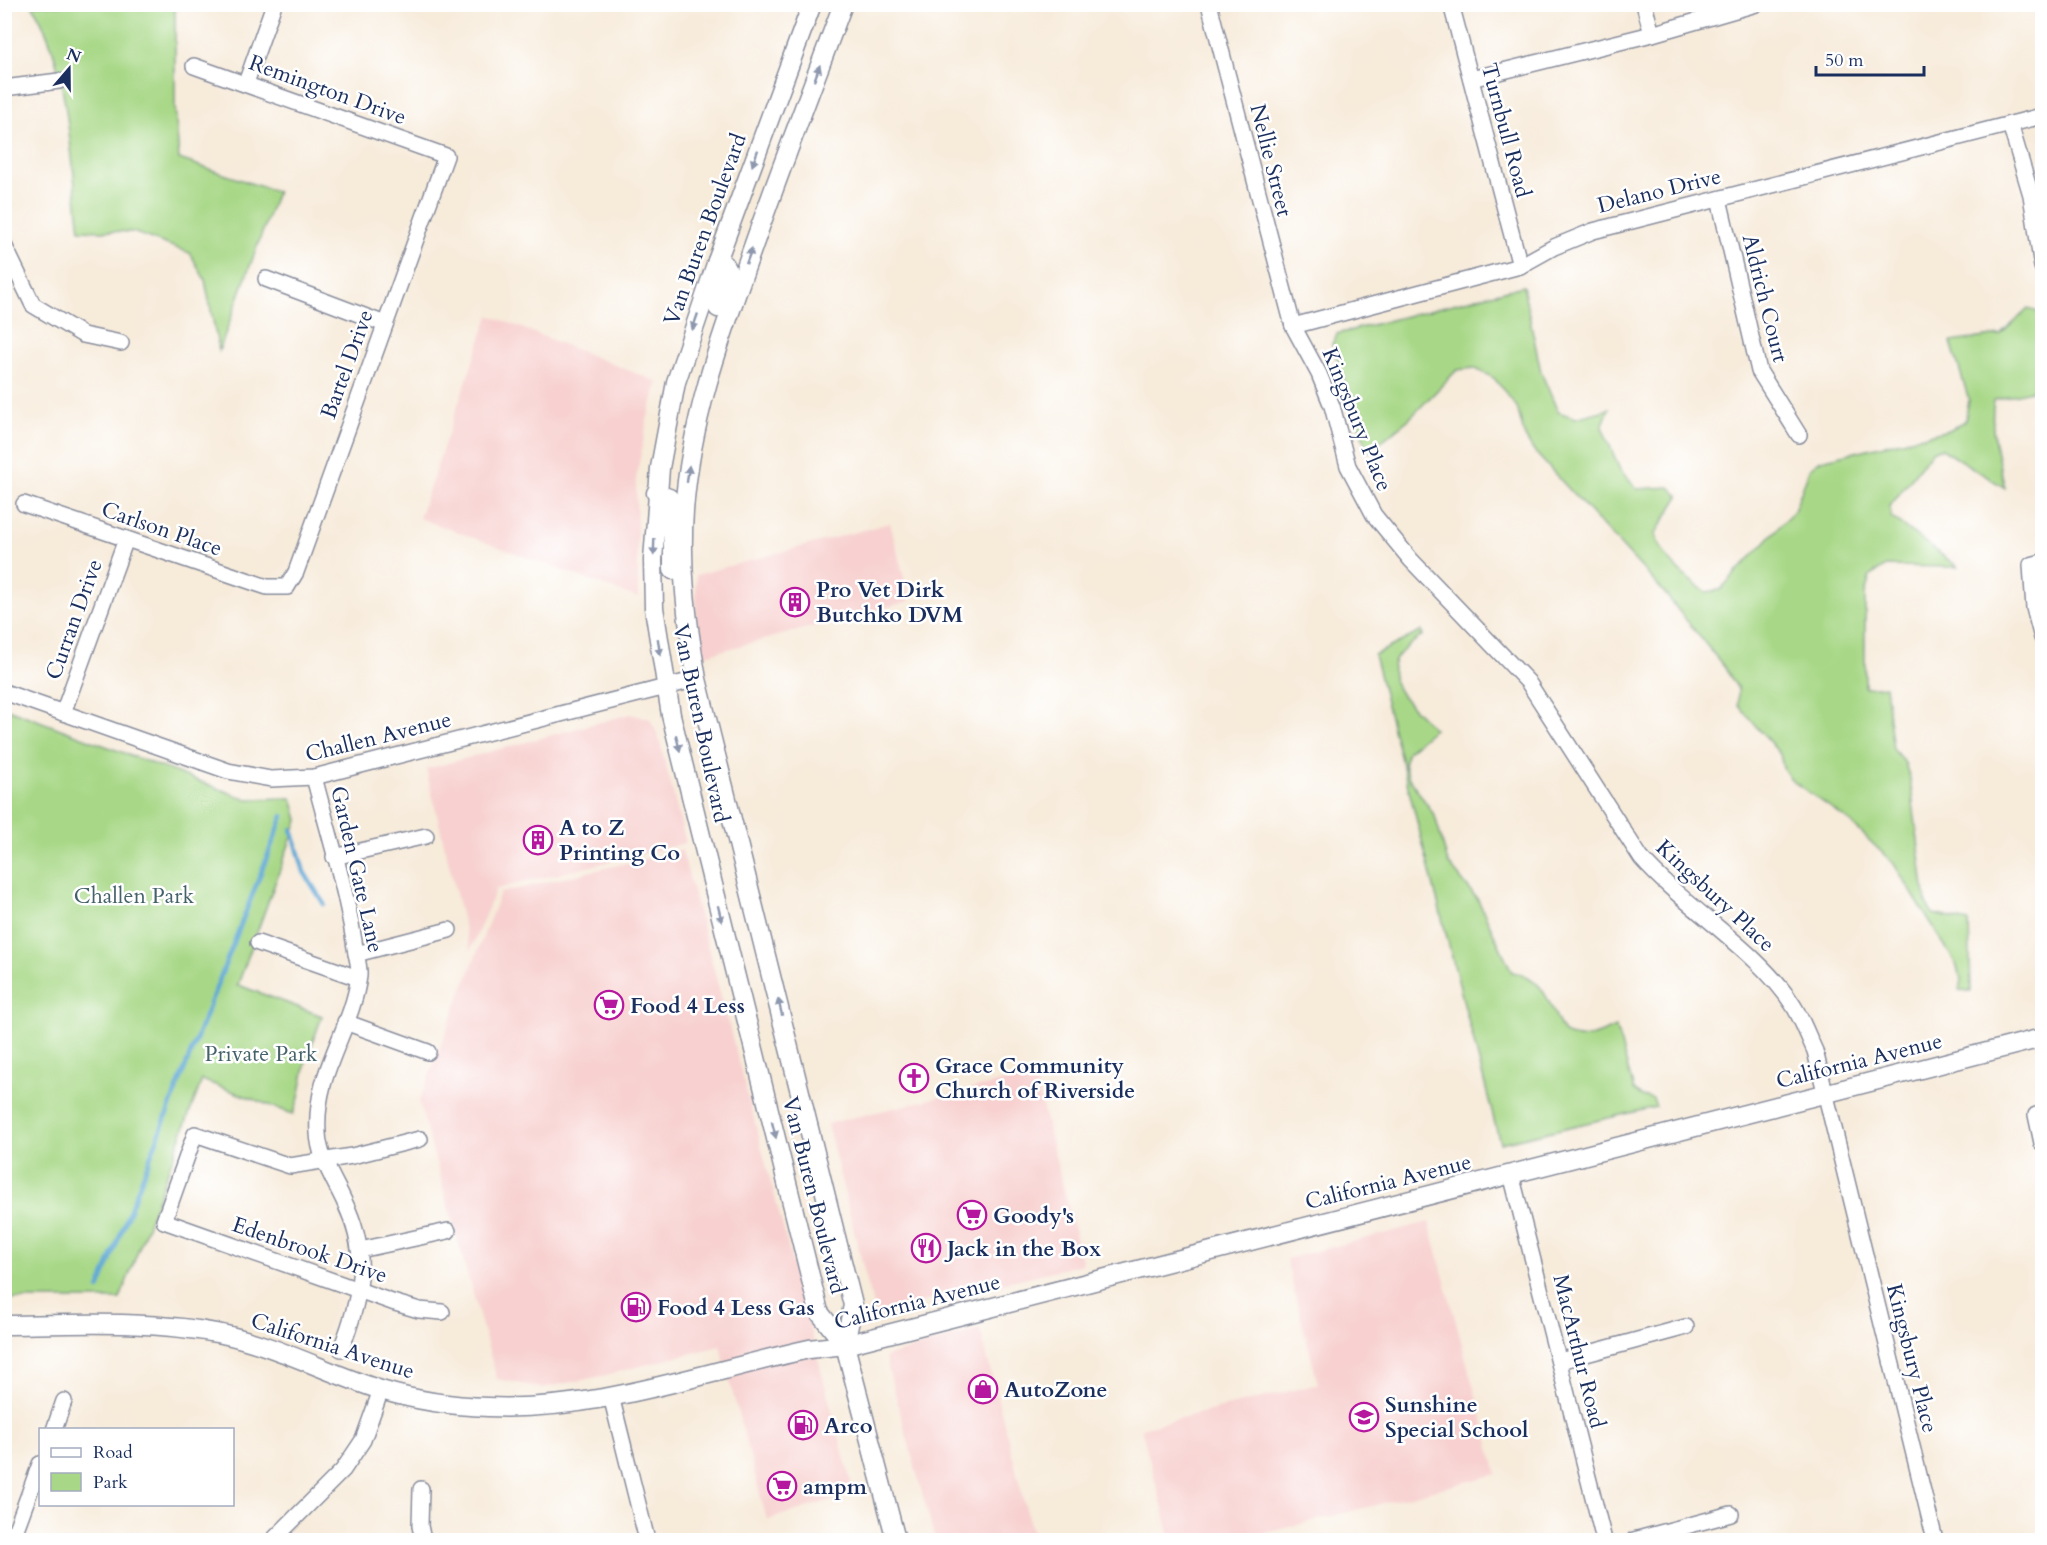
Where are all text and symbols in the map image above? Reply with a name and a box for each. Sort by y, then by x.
north arrow [39,39,99,99]
scale bar [1816,39,1924,77]
text: N [63,43,84,69]
street label: Remington Drive [245,48,410,132]
text: 50 m [1825,48,1864,73]
street label: Turnbull Road [1474,60,1538,201]
one-way arrow [813,64,823,82]
street label: Nellie Street [1243,101,1300,220]
street label: Van Buren Boulevard [656,129,754,330]
one-way arrow [749,149,759,167]
street label: Delano Drive [1594,161,1724,221]
street label: Aldrich Court [1735,231,1795,365]
one-way arrow [745,246,755,264]
street label: Bartel Drive [313,306,381,423]
one-way arrow [689,314,699,332]
street label: Kingsbury Place [1315,343,1400,496]
one-way arrow [683,465,693,484]
street label: Carlson Place [97,494,226,564]
one-way arrow [649,537,658,556]
street label: Curran Drive [38,555,110,684]
place label: Pro Vet Dirk Butchko DVM [816,575,963,630]
building icon: Pro Vet Dirk Butchko DVM [779,586,811,618]
street label: Van Buren Boulevard [665,621,737,826]
one-way arrow [654,638,663,657]
street label: Challen Avenue [302,704,454,770]
one-way arrow [673,734,683,753]
street label: Garden Gate Lane [323,783,391,955]
place label: A to Z Printing Co [559,813,680,868]
building icon: A to Z Printing Co [522,824,554,856]
street label: Kingsbury Place [1649,833,1781,959]
park label: Challen Park [74,881,194,911]
one-way arrow [716,905,726,923]
supermarket icon: Food 4 Less [593,989,625,1021]
place label: Food 4 Less [630,991,745,1021]
one-way arrow [774,998,784,1016]
street label: California Avenue [1773,1026,1945,1096]
park label: Private Park [204,1039,318,1069]
place label: Grace Community Church of Riverside [935,1051,1135,1106]
church icon: Grace Community Church of Riverside [898,1062,930,1094]
street label: Van Buren Boulevard [775,1093,853,1297]
one-way arrow [769,1121,779,1139]
street label: California Avenue [1302,1147,1474,1217]
supermarket icon: Goody's [956,1199,988,1231]
place label: Goody's [993,1201,1074,1231]
street label: Edenbrook Drive [228,1209,391,1291]
restaurant icon: Jack in the Box [910,1232,942,1264]
place label: Jack in the Box [944,1234,1101,1264]
street label: California Avenue [831,1267,1003,1337]
street label: MacArthur Road [1545,1271,1613,1431]
street label: Kingsbury Place [1879,1281,1945,1436]
fuel station icon: Food 4 Less Gas [620,1291,652,1323]
place label: Food 4 Less Gas [657,1293,815,1323]
street label: California Avenue [247,1305,418,1387]
shop icon: AutoZone [967,1373,999,1405]
place label: AutoZone [1004,1375,1107,1405]
place label: Sunshine Special School [1385,1390,1529,1445]
school or university icon: Sunshine Special School [1348,1401,1380,1433]
fuel station icon: Arco [787,1409,819,1441]
place label: Arco [824,1411,873,1441]
legend [39,1428,234,1506]
text: Road [93,1440,133,1465]
text: Park [93,1470,128,1495]
supermarket icon: ampm [766,1470,798,1502]
place label: ampm [803,1472,868,1502]

